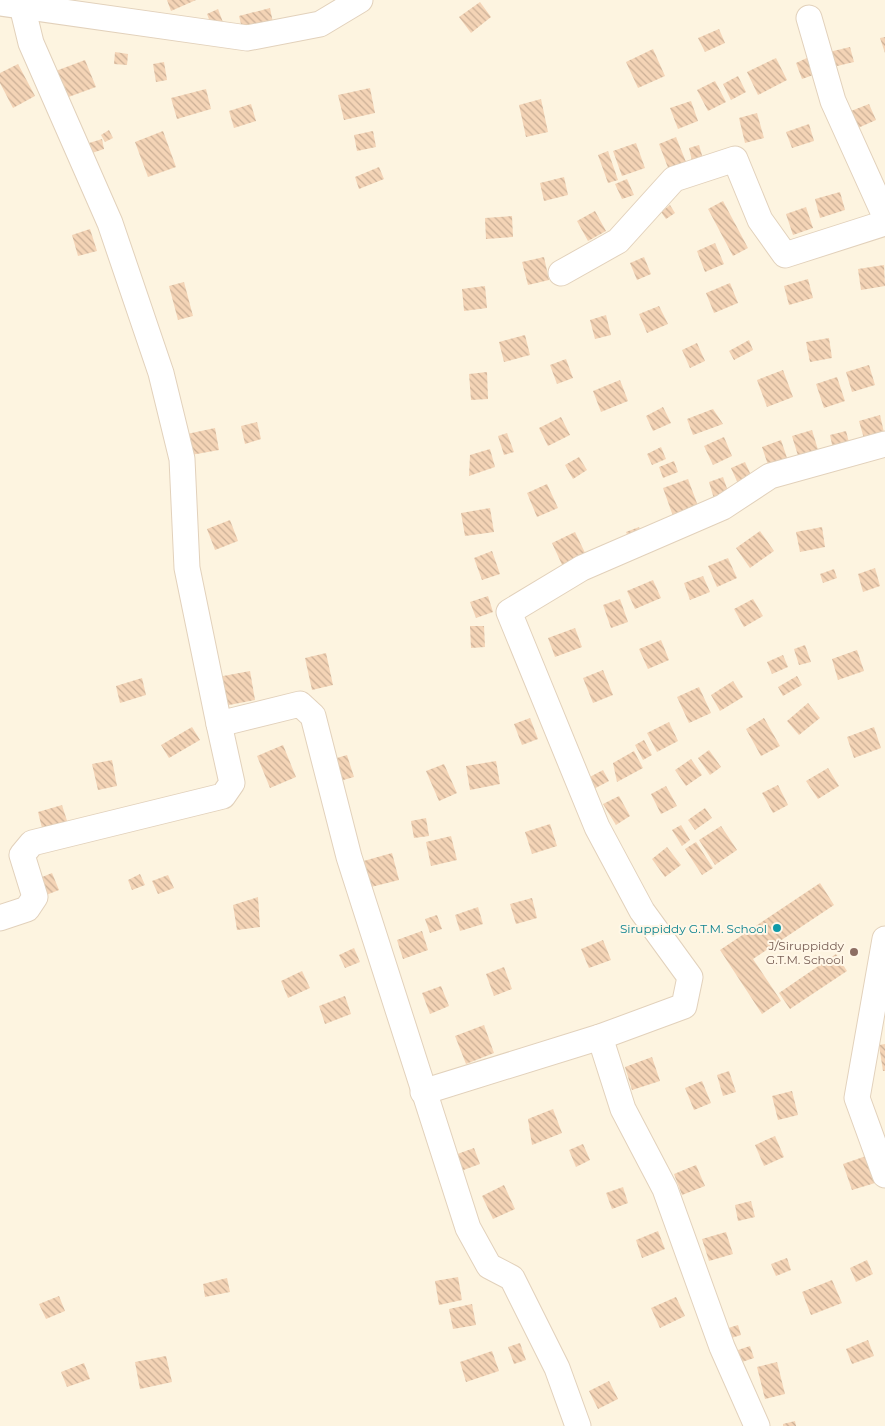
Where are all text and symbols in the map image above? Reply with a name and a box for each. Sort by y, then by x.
place label: Siruppiddy G.T.M. School [620,921,767,936]
marker: Siruppiddy G.T.M. School [771,922,783,934]
place label: J/Siruppiddy G.T.M. School [766,938,844,967]
marker: J/Siruppiddy G.T.M. School [848,946,860,958]

